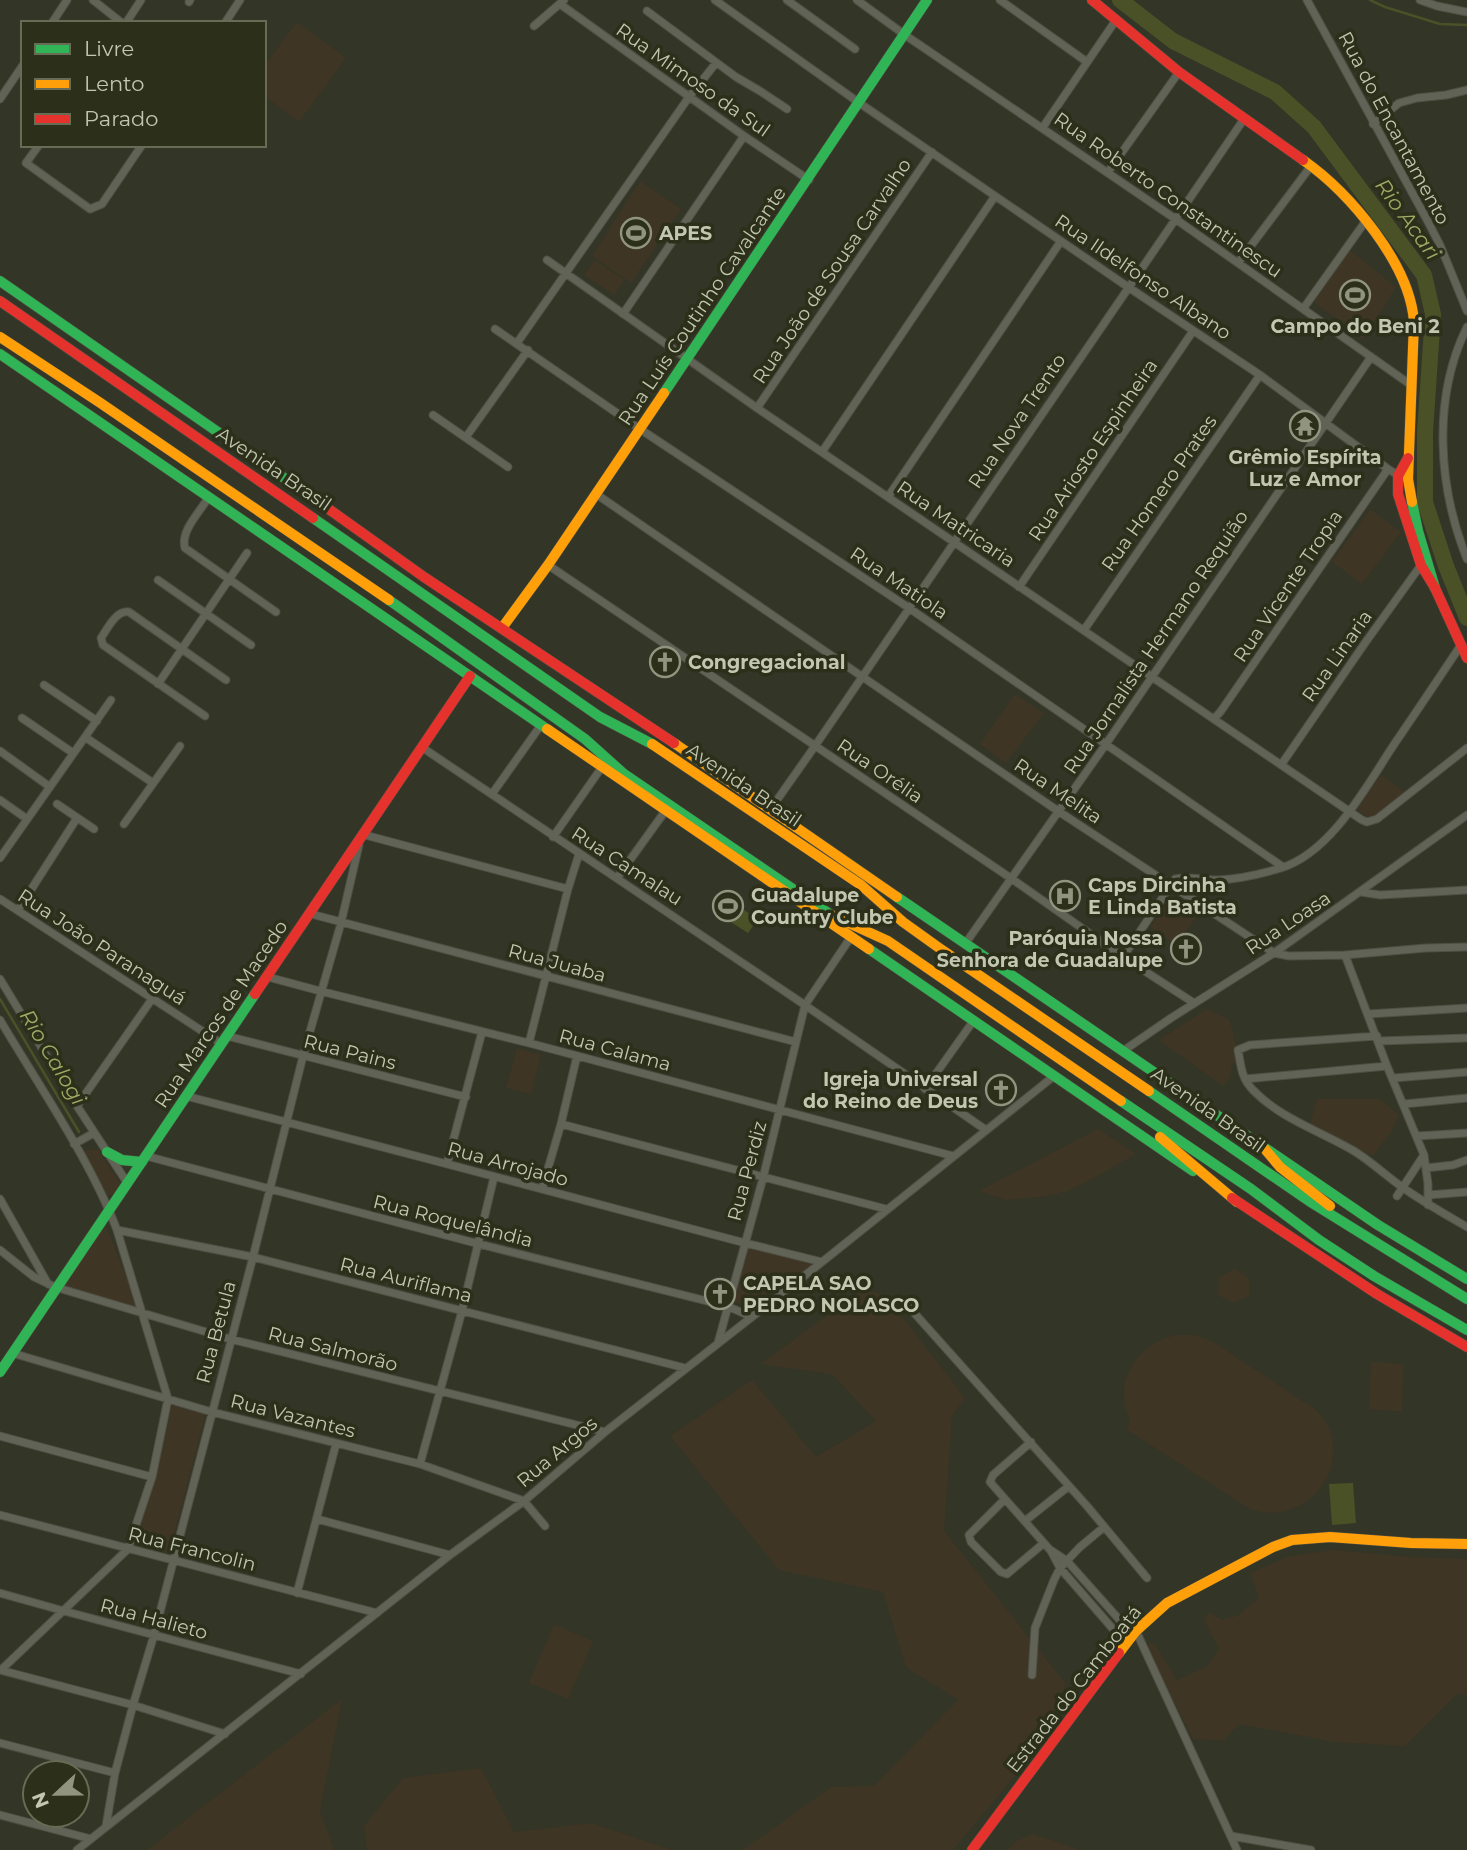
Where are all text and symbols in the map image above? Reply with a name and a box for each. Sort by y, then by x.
street label: Rua Mimoso da Sul [612,18,774,142]
legend [21,21,266,147]
street label: Rua do Encantamento [1333,28,1455,228]
text: Livre [84,36,134,61]
text: Lento [84,71,144,96]
text: Parado [84,106,159,131]
street label: Rua Roberto Constantinescu [1050,107,1286,283]
street label: Rua João de Sousa Carvalho [748,154,916,388]
water label: Rio Acari [1370,174,1446,265]
street label: Rua Luís Coutinho Cavalcante [613,182,791,430]
street label: Rua Ildelfonso Albano [1050,209,1236,345]
sports icon: APES [619,216,653,250]
place label: APES [658,222,712,245]
sports icon: Campo do Beni 2 [1338,278,1372,312]
place label: Campo do Beni 2 [1270,315,1440,338]
street label: Rua Nova Trento [963,349,1071,493]
street label: Rua Ariosto Espinheira [1023,355,1163,545]
temple icon: Grêmio Espírita Luz e Amor [1288,409,1322,443]
street label: Rua Homero Prates [1096,410,1222,576]
street label: Avenida Brasil [212,422,336,516]
place label: Grêmio Espírita Luz e Amor [1228,446,1382,491]
street label: Rua Matricaria [892,476,1020,572]
street label: Rua Jornalista Hermano Requião [1059,506,1253,778]
street label: Rua Vicente Tropia [1229,506,1347,666]
street label: Rua Matiola [846,542,952,624]
street label: Rua Linaria [1297,606,1377,706]
church icon: Congregacional [648,645,682,679]
place label: Congregacional [688,651,845,674]
street label: Rua Orélia [833,734,927,808]
street label: Avenida Brasil [682,738,806,832]
street label: Rua Melita [1010,753,1106,829]
street label: Rua Camalau [567,822,687,910]
place label: Caps Dircinha E Linda Batista [1088,874,1237,919]
hospital icon: Caps Dircinha E Linda Batista [1048,879,1082,913]
street label: Rua João Paranaguá [14,884,190,1010]
place label: Guadalupe Country Clube [751,884,894,929]
street label: Rua Loasa [1241,886,1335,960]
sports icon: Guadalupe Country Clube [711,889,745,923]
street label: Rua Marcos de Macedo [150,916,293,1112]
place label: Paróquia Nossa Senhora de Guadalupe [937,927,1163,972]
church icon: Paróquia Nossa Senhora de Guadalupe [1169,932,1203,966]
street label: Rua Juaba [506,939,608,987]
water label: Rio Calogi [15,1005,92,1110]
street label: Rua Calama [557,1024,673,1076]
street label: Rua Pains [301,1029,399,1075]
street label: Avenida Brasil [1147,1062,1269,1158]
place label: Igreja Universal do Reino de Deus [803,1068,978,1113]
church icon: Igreja Universal do Reino de Deus [984,1073,1018,1107]
street label: Rua Perdiz [723,1118,771,1224]
street label: Rua Arrojado [445,1137,571,1191]
street label: Rua Roquelândia [371,1190,535,1252]
street label: Rua Auriflama [337,1252,475,1308]
place label: CAPELA SAO PEDRO NOLASCO [743,1272,919,1317]
church icon: CAPELA SAO PEDRO NOLASCO [703,1277,737,1311]
street label: Rua Betula [191,1278,241,1386]
street label: Rua Salmorão [266,1322,400,1376]
street label: Rua Vazantes [228,1389,358,1443]
street label: Rua Argos [512,1412,602,1492]
street label: Rua Francolin [126,1522,258,1576]
street label: Rua Halieto [98,1594,210,1644]
street label: Estrada do Camboatá [1002,1601,1146,1777]
north arrow [21,1759,91,1829]
text: N [27,1789,54,1812]

